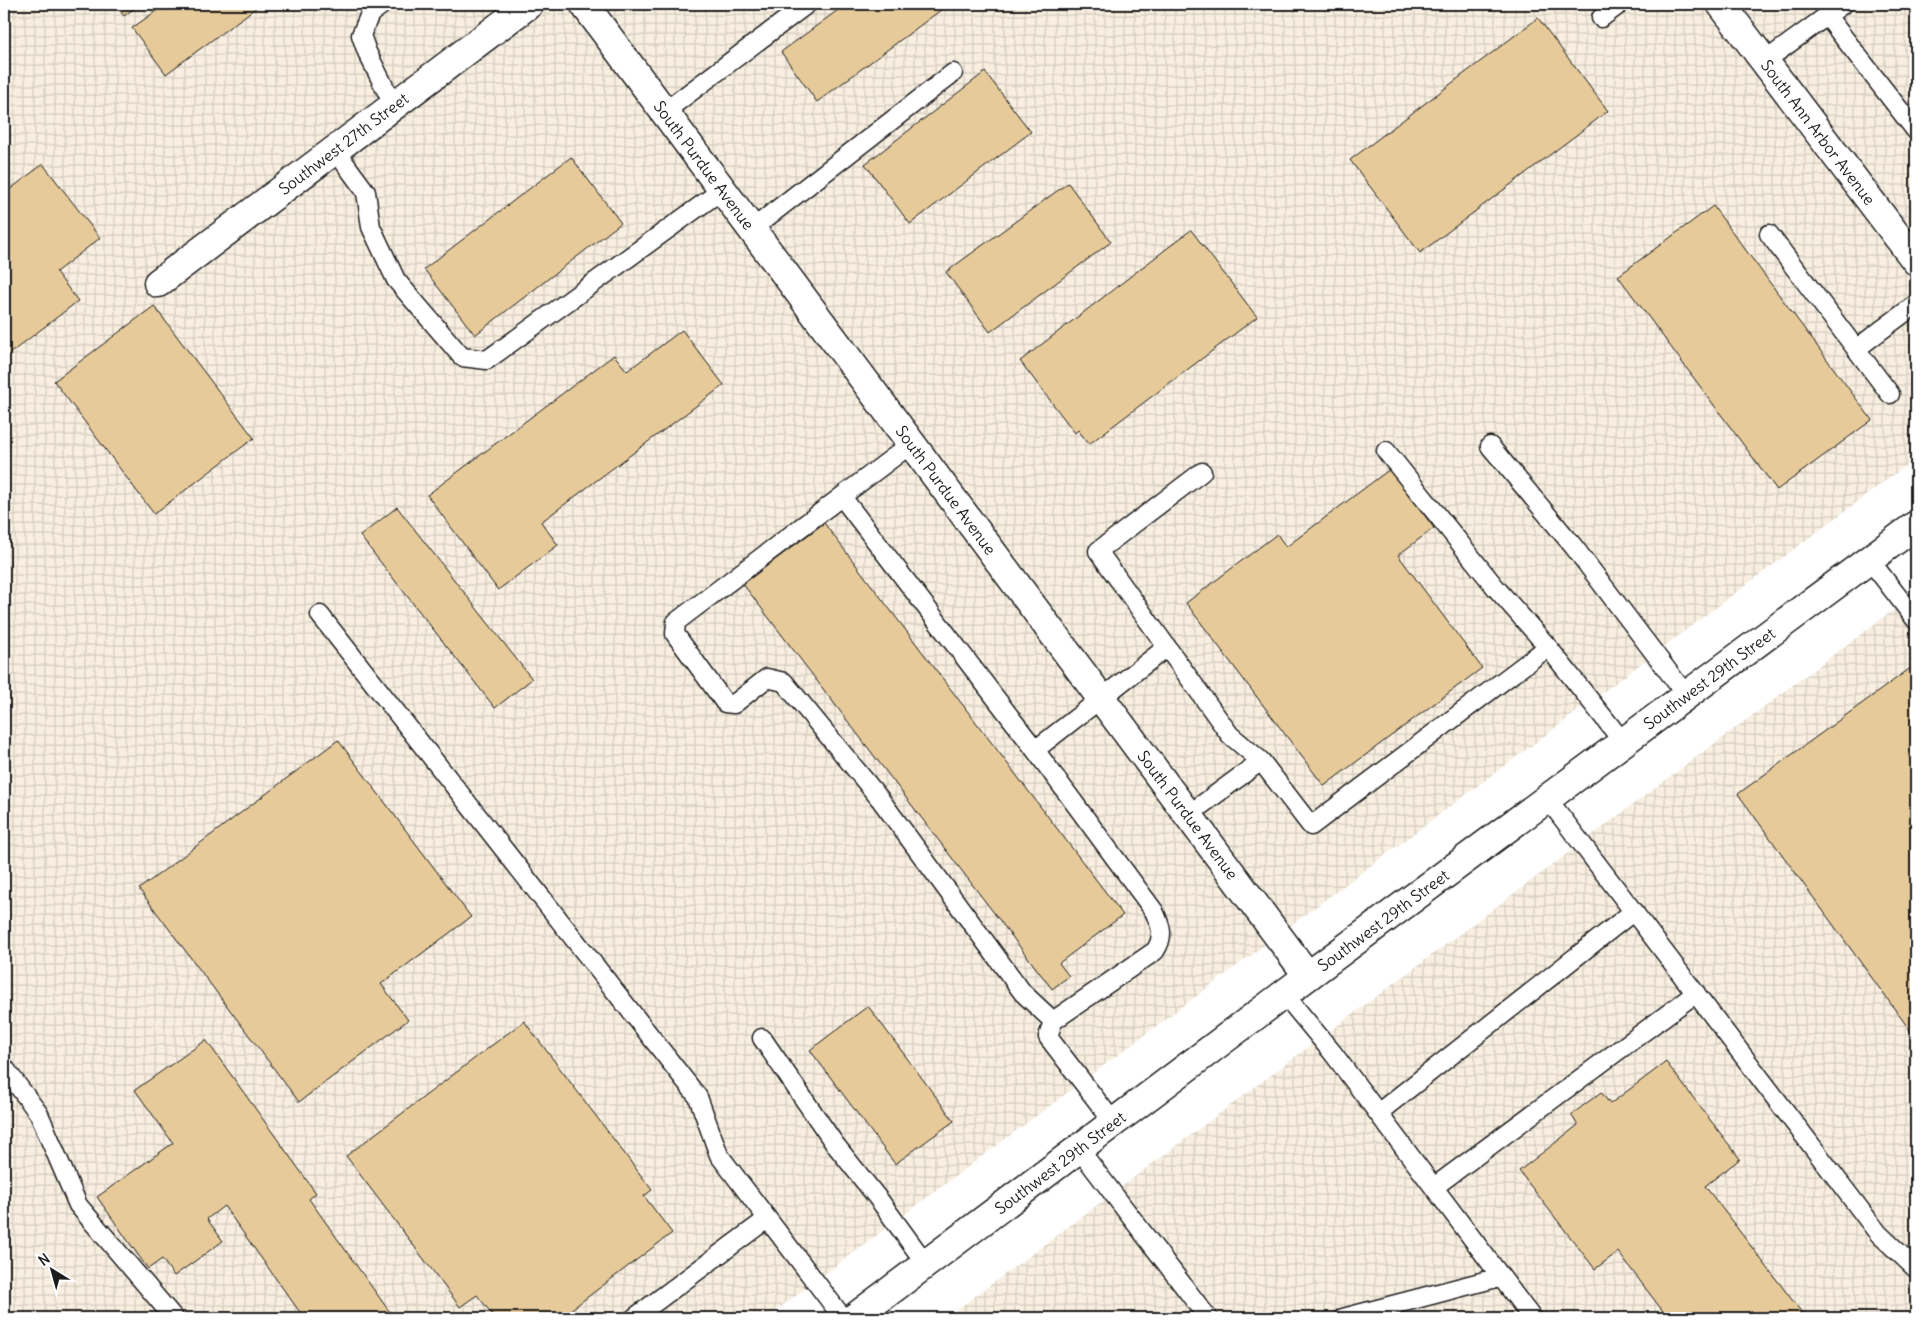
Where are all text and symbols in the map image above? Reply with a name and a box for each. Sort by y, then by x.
street label: South Ann Arbor Avenue [1757,56,1880,209]
street label: Southwest 27th Street [275,88,413,199]
street label: South Purdue Avenue [650,97,759,234]
street label: South Purdue Avenue [891,422,1001,558]
street label: Southwest 29th Street [1640,623,1779,734]
street label: South Purdue Avenue [1133,746,1242,883]
street label: Southwest 29th Street [1313,865,1453,976]
street label: Southwest 29th Street [991,1107,1130,1218]
north arrow [28,1244,78,1294]
text: N [35,1250,53,1270]

